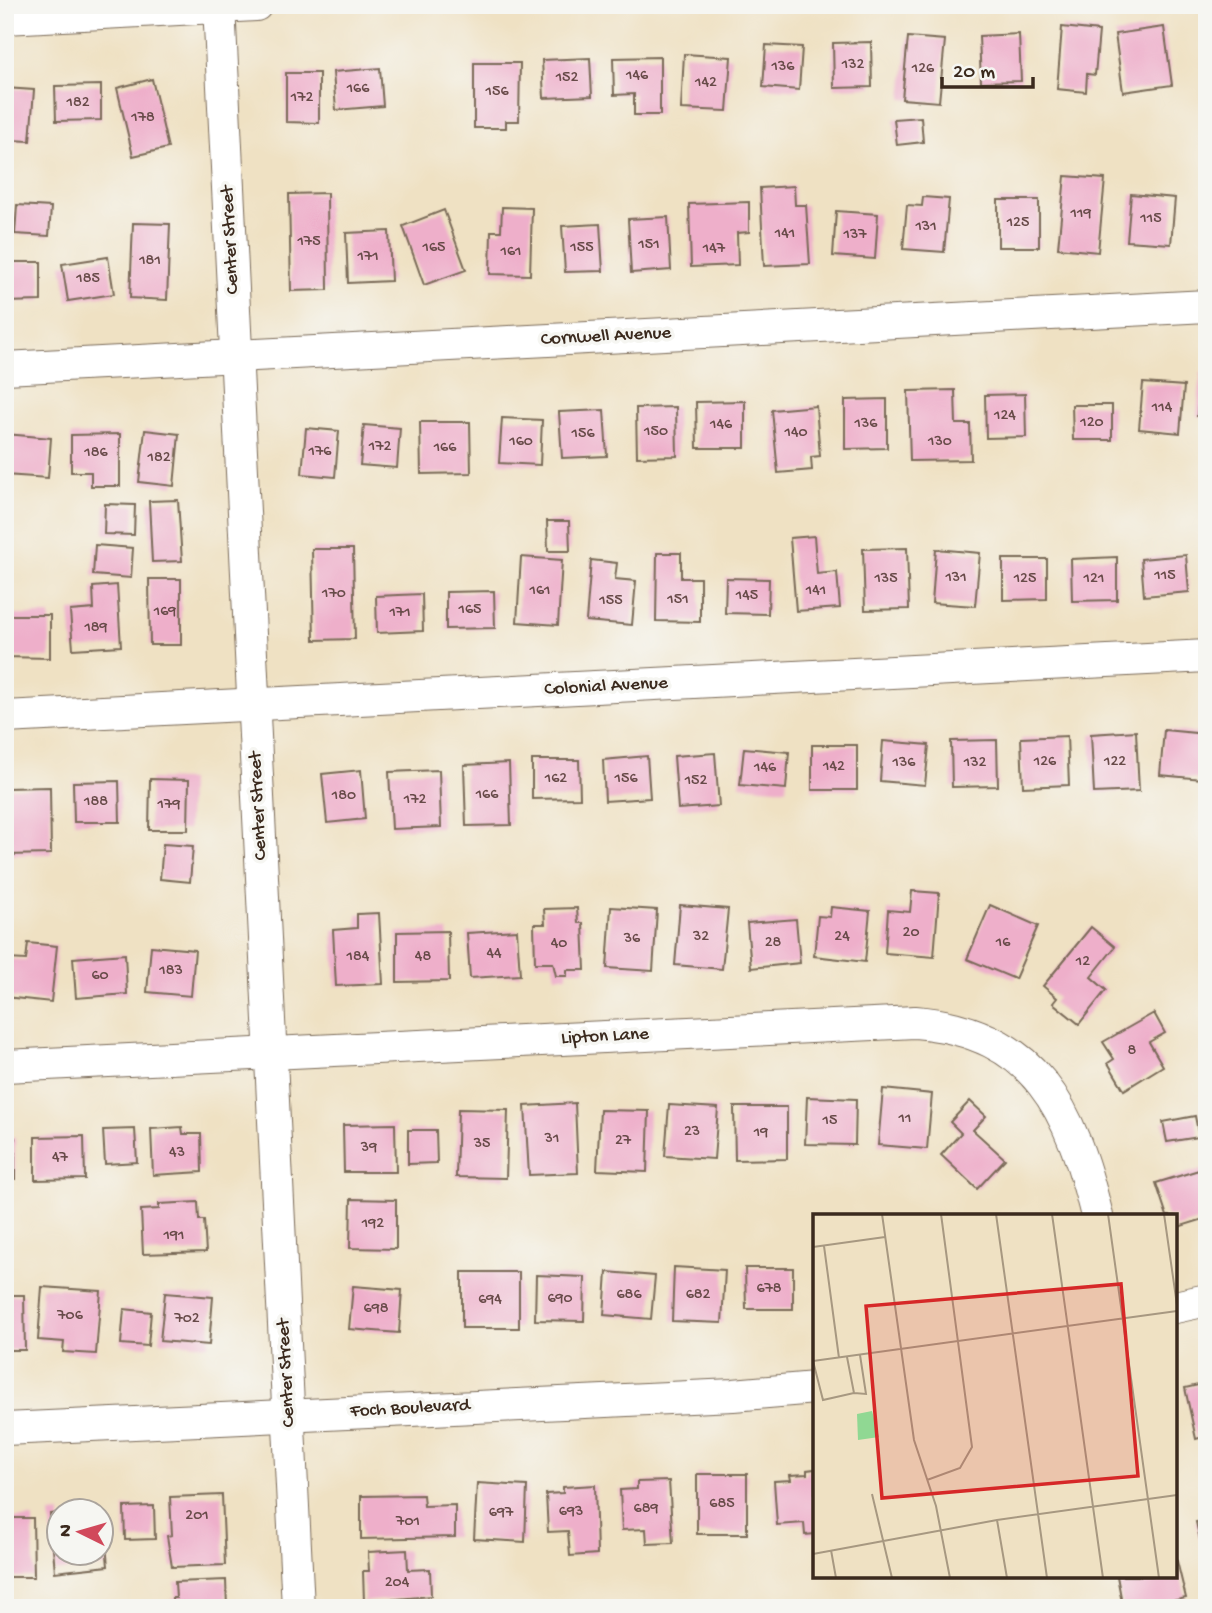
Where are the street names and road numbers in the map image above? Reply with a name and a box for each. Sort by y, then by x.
street label: Center Street [217,183,245,295]
street label: Cornwell Avenue [540,322,672,352]
street label: Colonial Avenue [544,672,669,702]
street label: Center Street [245,749,273,861]
street label: Lipton Lane [560,1023,650,1051]
street label: Center Street [273,1316,301,1428]
street label: Foch Boulevard [348,1394,472,1424]

